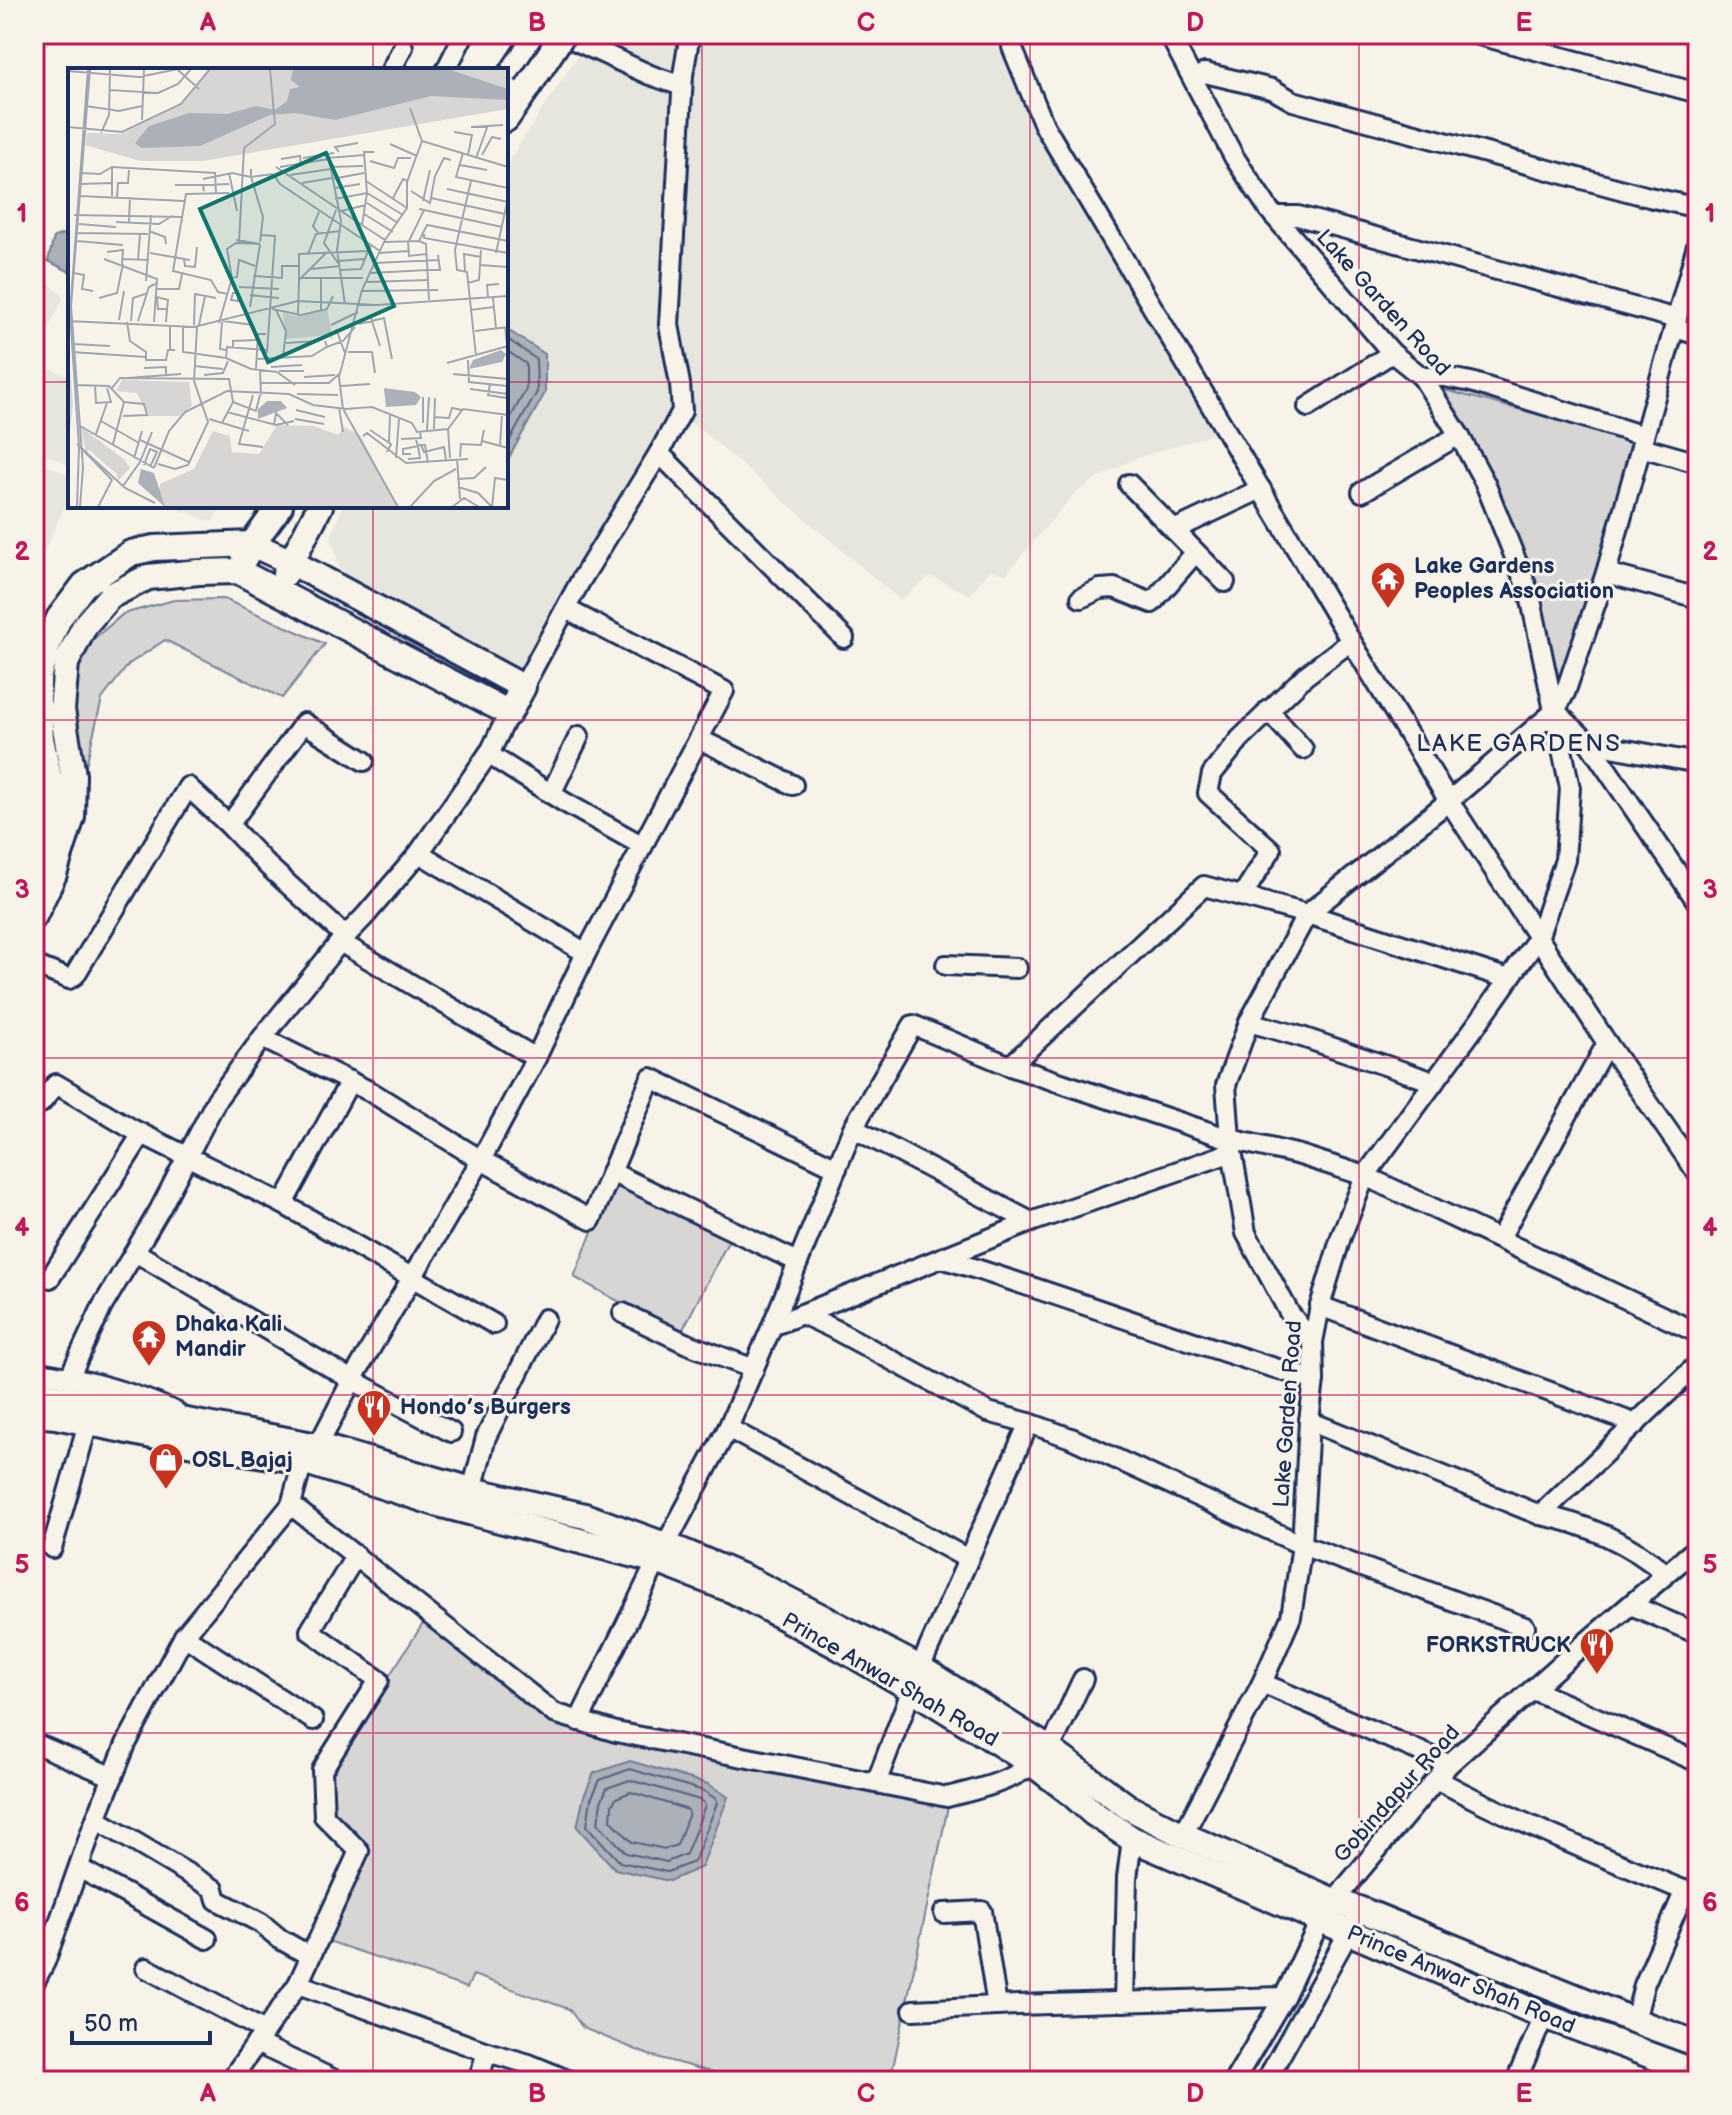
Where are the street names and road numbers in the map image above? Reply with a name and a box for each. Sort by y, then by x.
street label: Lake Garden Road [1310,224,1456,382]
street label: Lake Garden Road [1268,1320,1308,1508]
street label: Prince Anwar Shah Road [777,1607,1003,1753]
street label: Gobindapur Road [1328,1720,1466,1868]
street label: Prince Anwar Shah Road [1343,1920,1579,2040]

